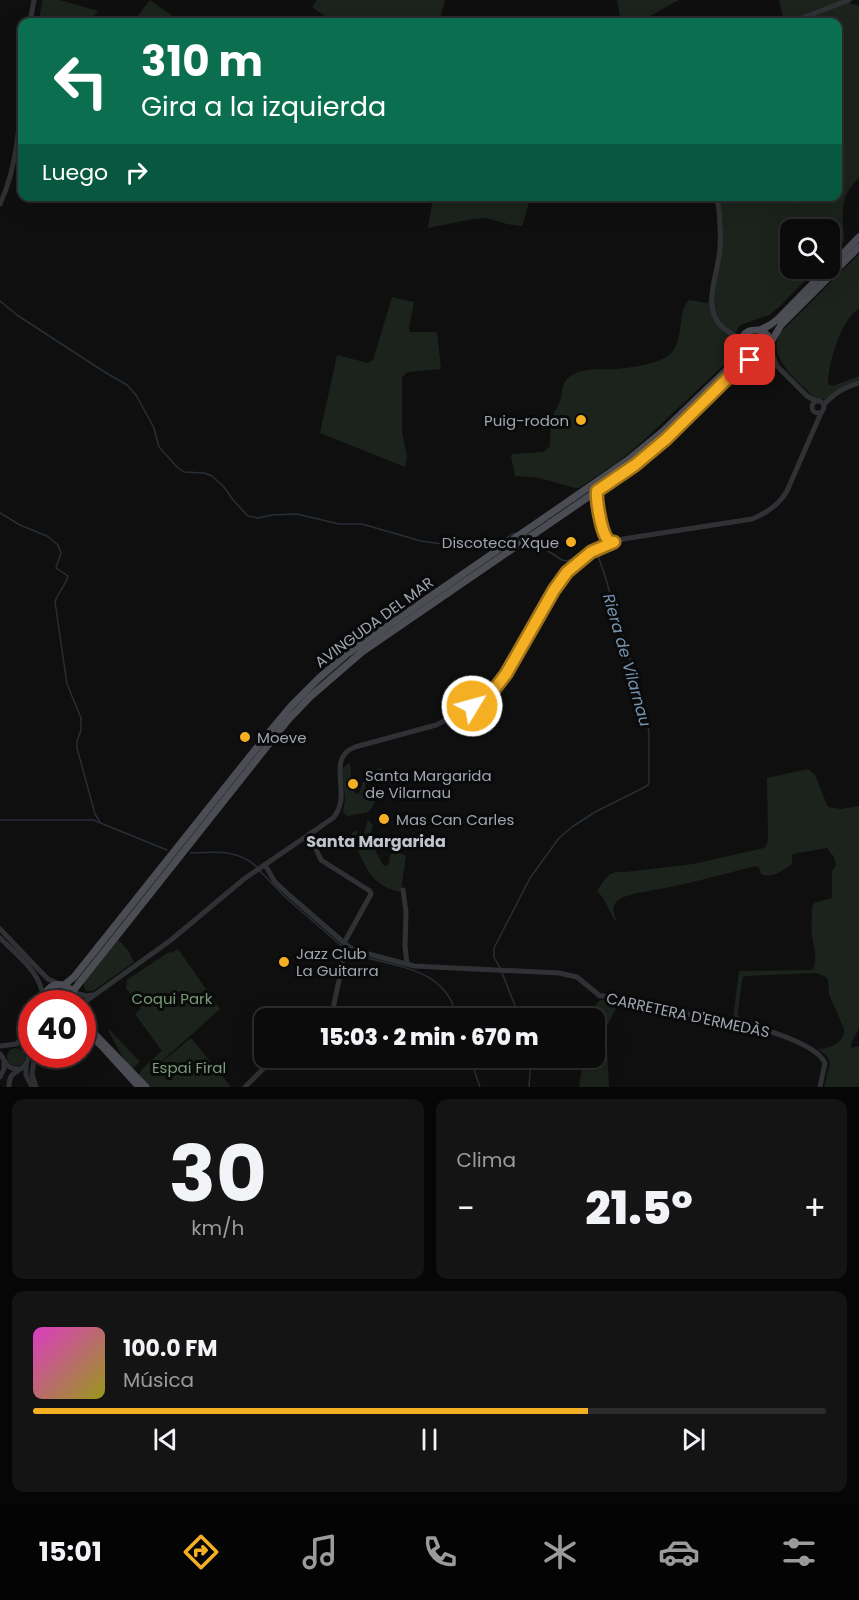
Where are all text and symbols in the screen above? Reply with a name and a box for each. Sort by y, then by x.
text: 310 m [141,32,263,91]
icon: left [42,42,120,120]
text: Gira a la izquierda [141,88,386,125]
icon: right [120,156,153,189]
text: Luego [42,157,108,188]
map controls [780,219,840,279]
button: search [780,219,840,279]
pin [724,334,775,385]
icon: arrive [733,343,766,376]
place label: Puig-rodon [484,410,569,431]
marker: Puig-rodon [574,413,588,427]
place label: Discoteca Xque [442,532,559,553]
marker: Discoteca Xque [564,535,578,549]
street label: AVINGUDA DEL MAR [310,572,438,672]
water label: Riera de Vilarnau [597,591,657,729]
position arrow [440,674,504,738]
place label: Moeve [257,727,307,748]
marker: Moeve [238,730,252,744]
place label: Santa Margarida de Vilarnau [365,765,492,803]
marker: Santa Margarida de Vilarnau [346,777,360,791]
place label: Mas Can Carles [396,809,515,830]
marker: Mas Can Carles [377,812,391,826]
district label: Santa Margarida [306,830,446,853]
place label: Jazz Club La Guitarra [296,943,379,981]
marker: Jazz Club La Guitarra [277,955,291,969]
street label: CARRETERA D'ERMEDÀS [604,987,772,1043]
park label: Coqui Park [132,988,213,1009]
speed limit sign: 40 [18,990,96,1068]
text: 15:03 · 2 min · 670 m [320,1022,539,1053]
park label: Espai Firal [152,1057,226,1078]
text: 30 [169,1119,267,1228]
text: Clima [457,1146,516,1174]
text: 21.5° [585,1177,693,1240]
text: − [457,1185,475,1232]
text: + [803,1185,826,1232]
text: km/h [191,1214,244,1242]
text: 100.0 FM [123,1333,217,1364]
text: Música [123,1366,194,1394]
icon: previous [149,1423,182,1456]
icon: pause [413,1423,446,1456]
icon: next [677,1423,710,1456]
icon: directions [180,1531,222,1573]
icon: music [299,1531,341,1573]
icon: phone [419,1531,461,1573]
icon: climate [539,1531,581,1573]
icon: car [658,1531,700,1573]
icon: filters [778,1531,820,1573]
text: 15:01 [39,1533,102,1570]

